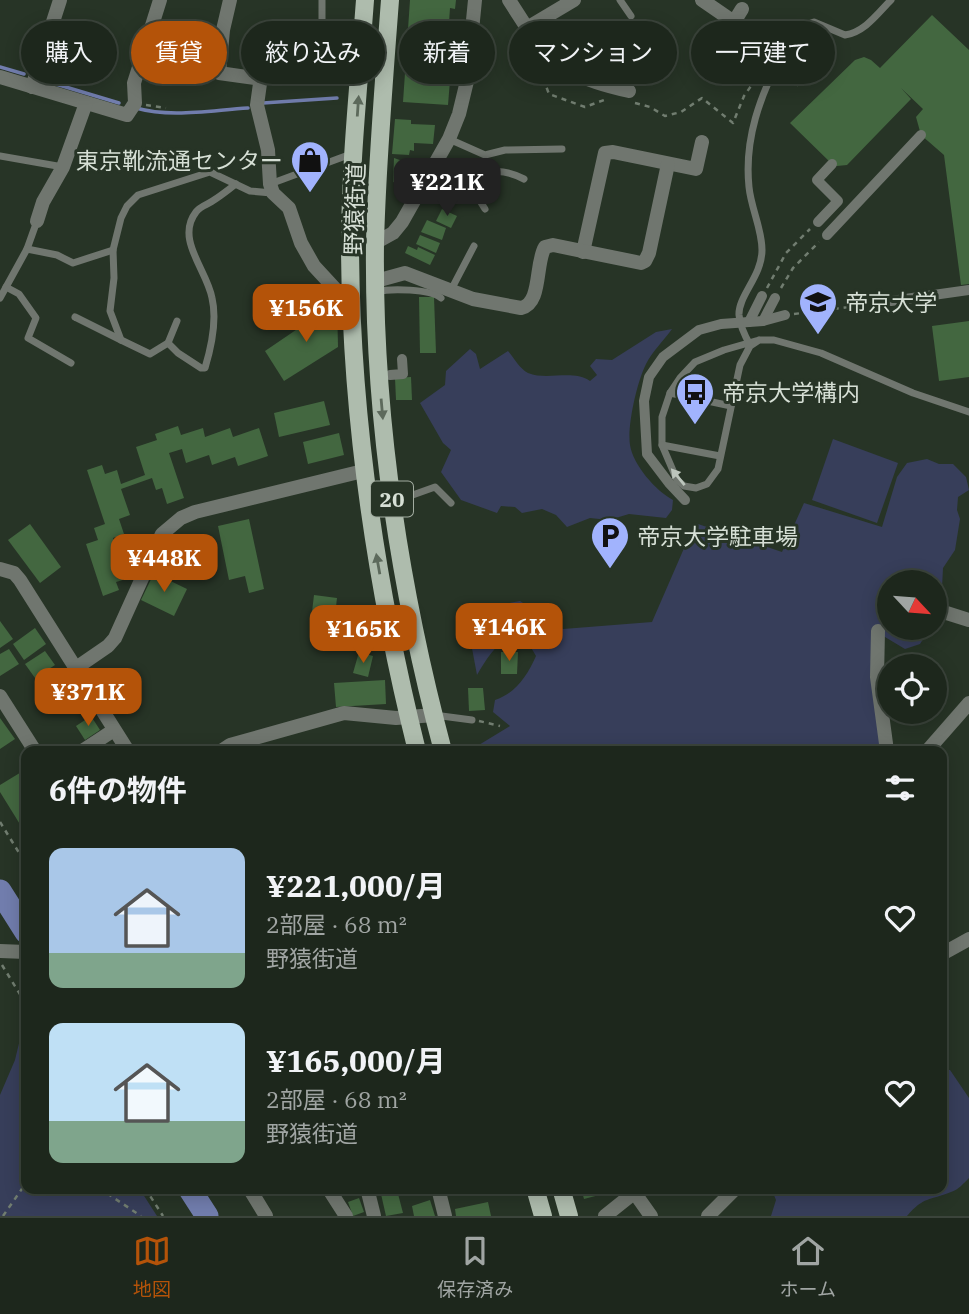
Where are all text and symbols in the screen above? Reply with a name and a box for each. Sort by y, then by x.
chip: 購入 [21,21,117,84]
chip: 賃貸 [131,21,227,84]
chip: 絞り込み [241,21,385,84]
chip: 新着 [399,21,495,84]
chip: マンション [509,21,677,84]
chip: 一戸建て [691,21,835,84]
one-way arrow [353,94,364,116]
shop icon: 東京靴流通センター [289,139,331,194]
place label: 東京靴流通センター [76,145,283,175]
pin: ¥221K [398,158,496,218]
street label: 野猿街道 [337,163,371,255]
text: ¥221K [410,166,484,196]
school or university icon: 帝京大学 [797,281,839,336]
pin: ¥156K [257,284,355,344]
place label: 帝京大学 [845,287,937,317]
text: ¥156K [269,292,343,322]
bus stop icon: 帝京大学構内 [674,371,716,426]
place label: 帝京大学構内 [722,377,860,407]
one-way arrow [377,398,388,420]
one-way arrow [671,468,686,486]
road number: 20 [371,482,413,516]
parking icon: 帝京大学駐車場 [589,515,631,570]
place label: 帝京大学駐車場 [637,521,798,551]
pin: ¥448K [115,534,213,594]
text: ¥448K [127,542,201,572]
one-way arrow [372,553,383,575]
north arrow [877,570,947,640]
map controls [877,570,947,724]
pin: ¥146K [460,604,558,663]
pin: ¥165K [314,606,412,665]
text: ¥146K [472,611,546,641]
text: ¥165K [326,613,400,643]
button: locate [877,654,947,724]
pin: ¥371K [39,668,137,728]
text: ¥371K [51,676,125,706]
icon: filters [881,769,919,807]
text: 6件の物件 [49,770,187,809]
text: ¥221,000/月 [266,866,446,905]
icon: home [105,876,189,960]
icon: heart [881,899,919,937]
text: 2部屋 · 68 m² [266,909,407,939]
text: 野猿街道 [266,943,358,973]
text: ¥165,000/月 [266,1041,446,1080]
icon: home [105,1051,189,1135]
icon: heart [881,1074,919,1112]
text: 2部屋 · 68 m² [266,1084,407,1114]
text: 野猿街道 [266,1118,358,1148]
tab: 地図 [133,1232,171,1301]
tab: 保存済み [437,1232,513,1301]
tab: ホーム [779,1232,836,1301]

